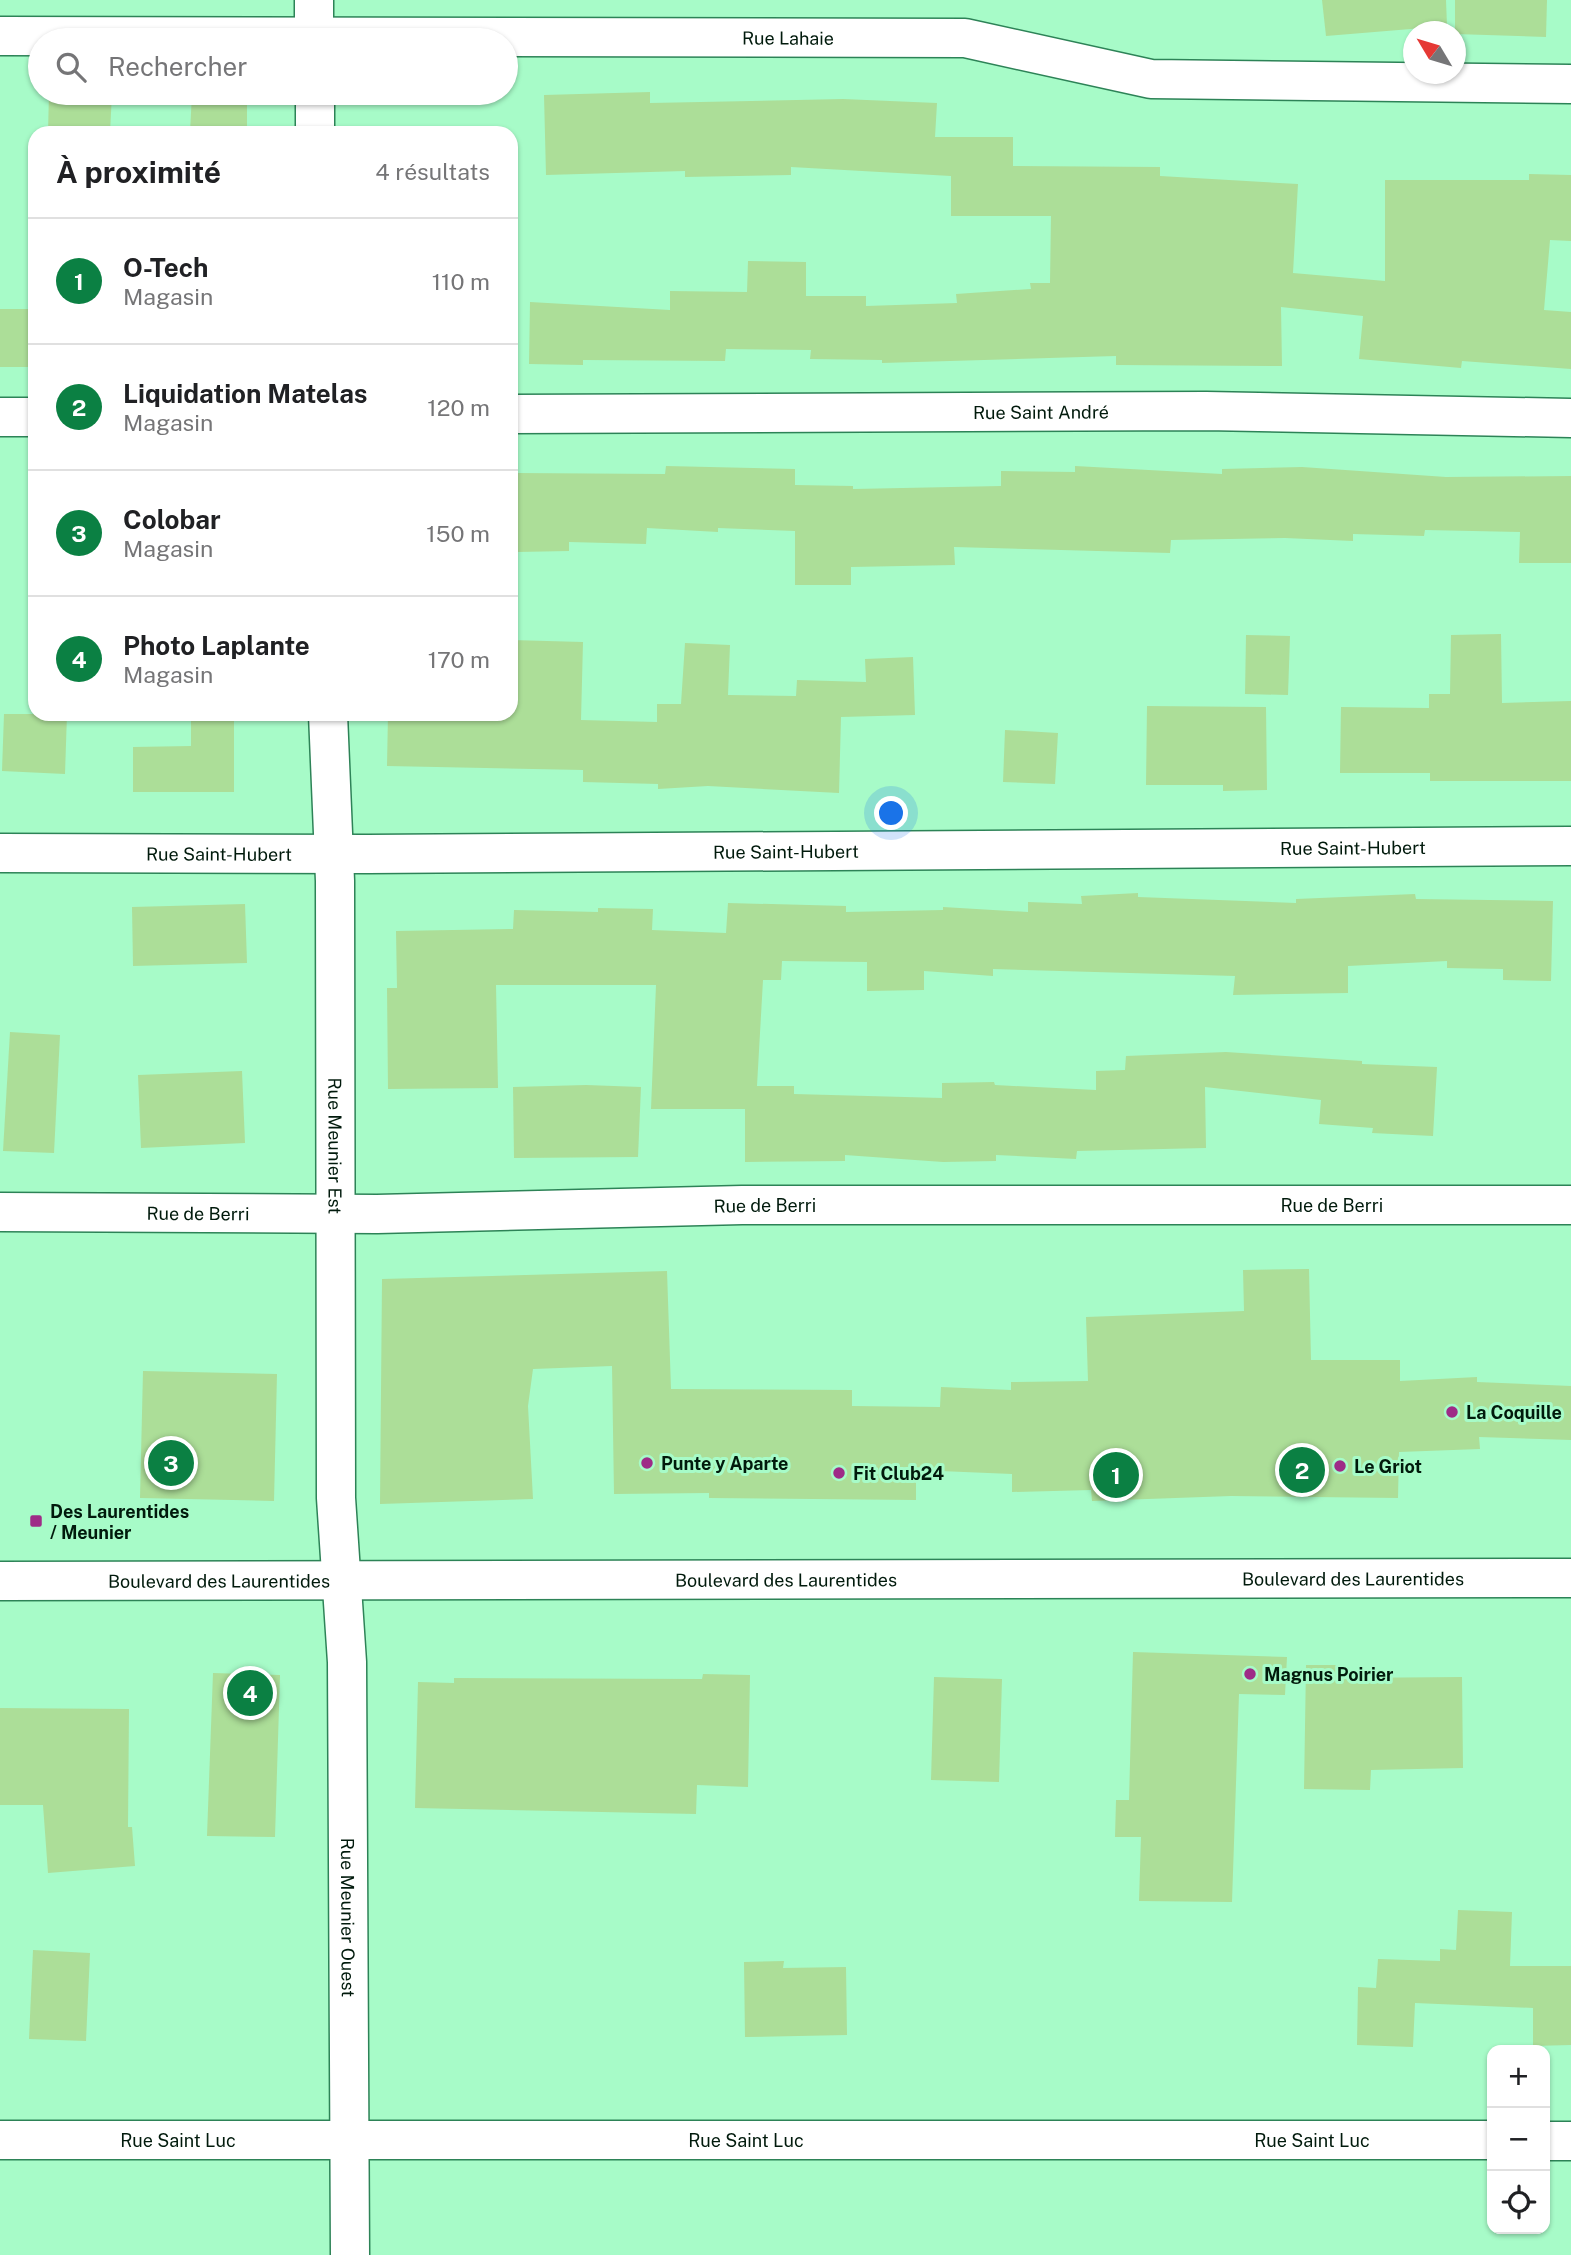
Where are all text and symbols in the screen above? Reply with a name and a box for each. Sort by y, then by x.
north arrow [1403,21,1466,84]
street label: Rue Lahaie [742,27,834,48]
search box [28,28,518,105]
icon: search [52,48,90,86]
text: Rechercher [108,51,247,82]
text: À proximité [56,154,221,190]
text: 4 résultats [375,158,490,185]
text: O-Tech [123,252,208,283]
text: 1 [74,268,84,295]
text: 110 m [432,268,490,295]
text: Magasin [123,283,213,310]
text: Liquidation Matelas [123,378,368,409]
text: 2 [72,394,86,421]
text: 120 m [427,394,490,421]
street label: Rue Saint André [973,401,1109,423]
text: Magasin [123,409,213,436]
text: Colobar [123,504,221,535]
text: 3 [71,520,87,547]
text: 150 m [426,520,490,547]
text: Magasin [123,535,213,562]
text: Photo Laplante [123,630,310,661]
text: 4 [71,646,87,673]
text: 170 m [428,646,490,673]
text: Magasin [123,661,213,688]
your location [874,796,908,830]
street label: Rue Saint-Hubert [1280,836,1426,858]
street label: Rue Saint-Hubert [713,840,859,862]
street label: Rue Saint-Hubert [146,843,292,864]
street label: Rue Meunier Est [325,1077,346,1214]
street label: Rue de Berri [713,1194,816,1216]
street label: Rue de Berri [1280,1195,1383,1216]
street label: Rue de Berri [147,1202,249,1224]
place label: La Coquille [1466,1402,1562,1423]
marker: La Coquille [1444,1404,1460,1420]
pin: 3 [148,1437,194,1489]
pin: 2 [1279,1444,1325,1496]
pin: 1 [1093,1449,1139,1501]
place label: Punte y Aparte [661,1453,788,1474]
marker: Punte y Aparte [639,1455,655,1471]
place label: Le Griot [1354,1456,1422,1477]
marker: Le Griot [1332,1458,1348,1474]
place label: Fit Club24 [853,1463,944,1484]
marker: Fit Club24 [831,1465,847,1481]
place label: Des Laurentides / Meunier [50,1501,189,1543]
marker: Des Laurentides / Meunier [28,1513,44,1529]
street label: Boulevard des Laurentides [1242,1568,1464,1589]
street label: Boulevard des Laurentides [675,1569,897,1590]
street label: Boulevard des Laurentides [108,1570,330,1591]
place label: Magnus Poirier [1264,1664,1394,1685]
marker: Magnus Poirier [1242,1666,1258,1682]
pin: 4 [227,1667,273,1719]
street label: Rue Meunier Ouest [337,1838,359,1997]
map controls [1487,2045,1550,2234]
button: + [1487,2045,1550,2108]
button: − [1487,2108,1550,2171]
street label: Rue Saint Luc [120,2130,236,2151]
street label: Rue Saint Luc [688,2130,804,2151]
street label: Rue Saint Luc [1254,2130,1370,2151]
button: locate [1487,2171,1550,2234]

